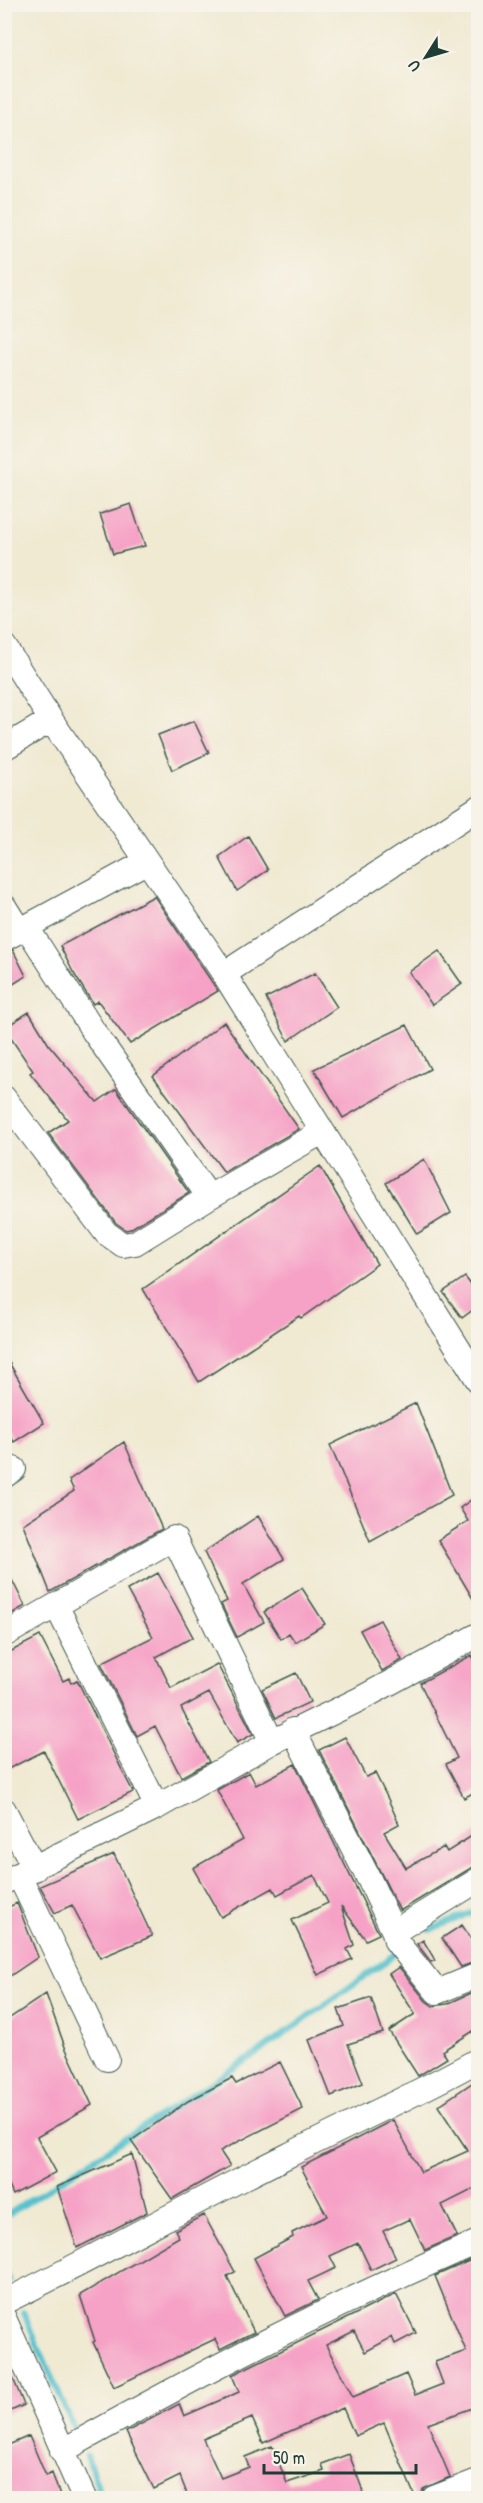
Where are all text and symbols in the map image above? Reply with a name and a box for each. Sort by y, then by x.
north arrow [396,27,456,87]
text: U [402,56,425,76]
scale bar [264,2437,416,2475]
text: 50 m [273,2445,305,2470]

